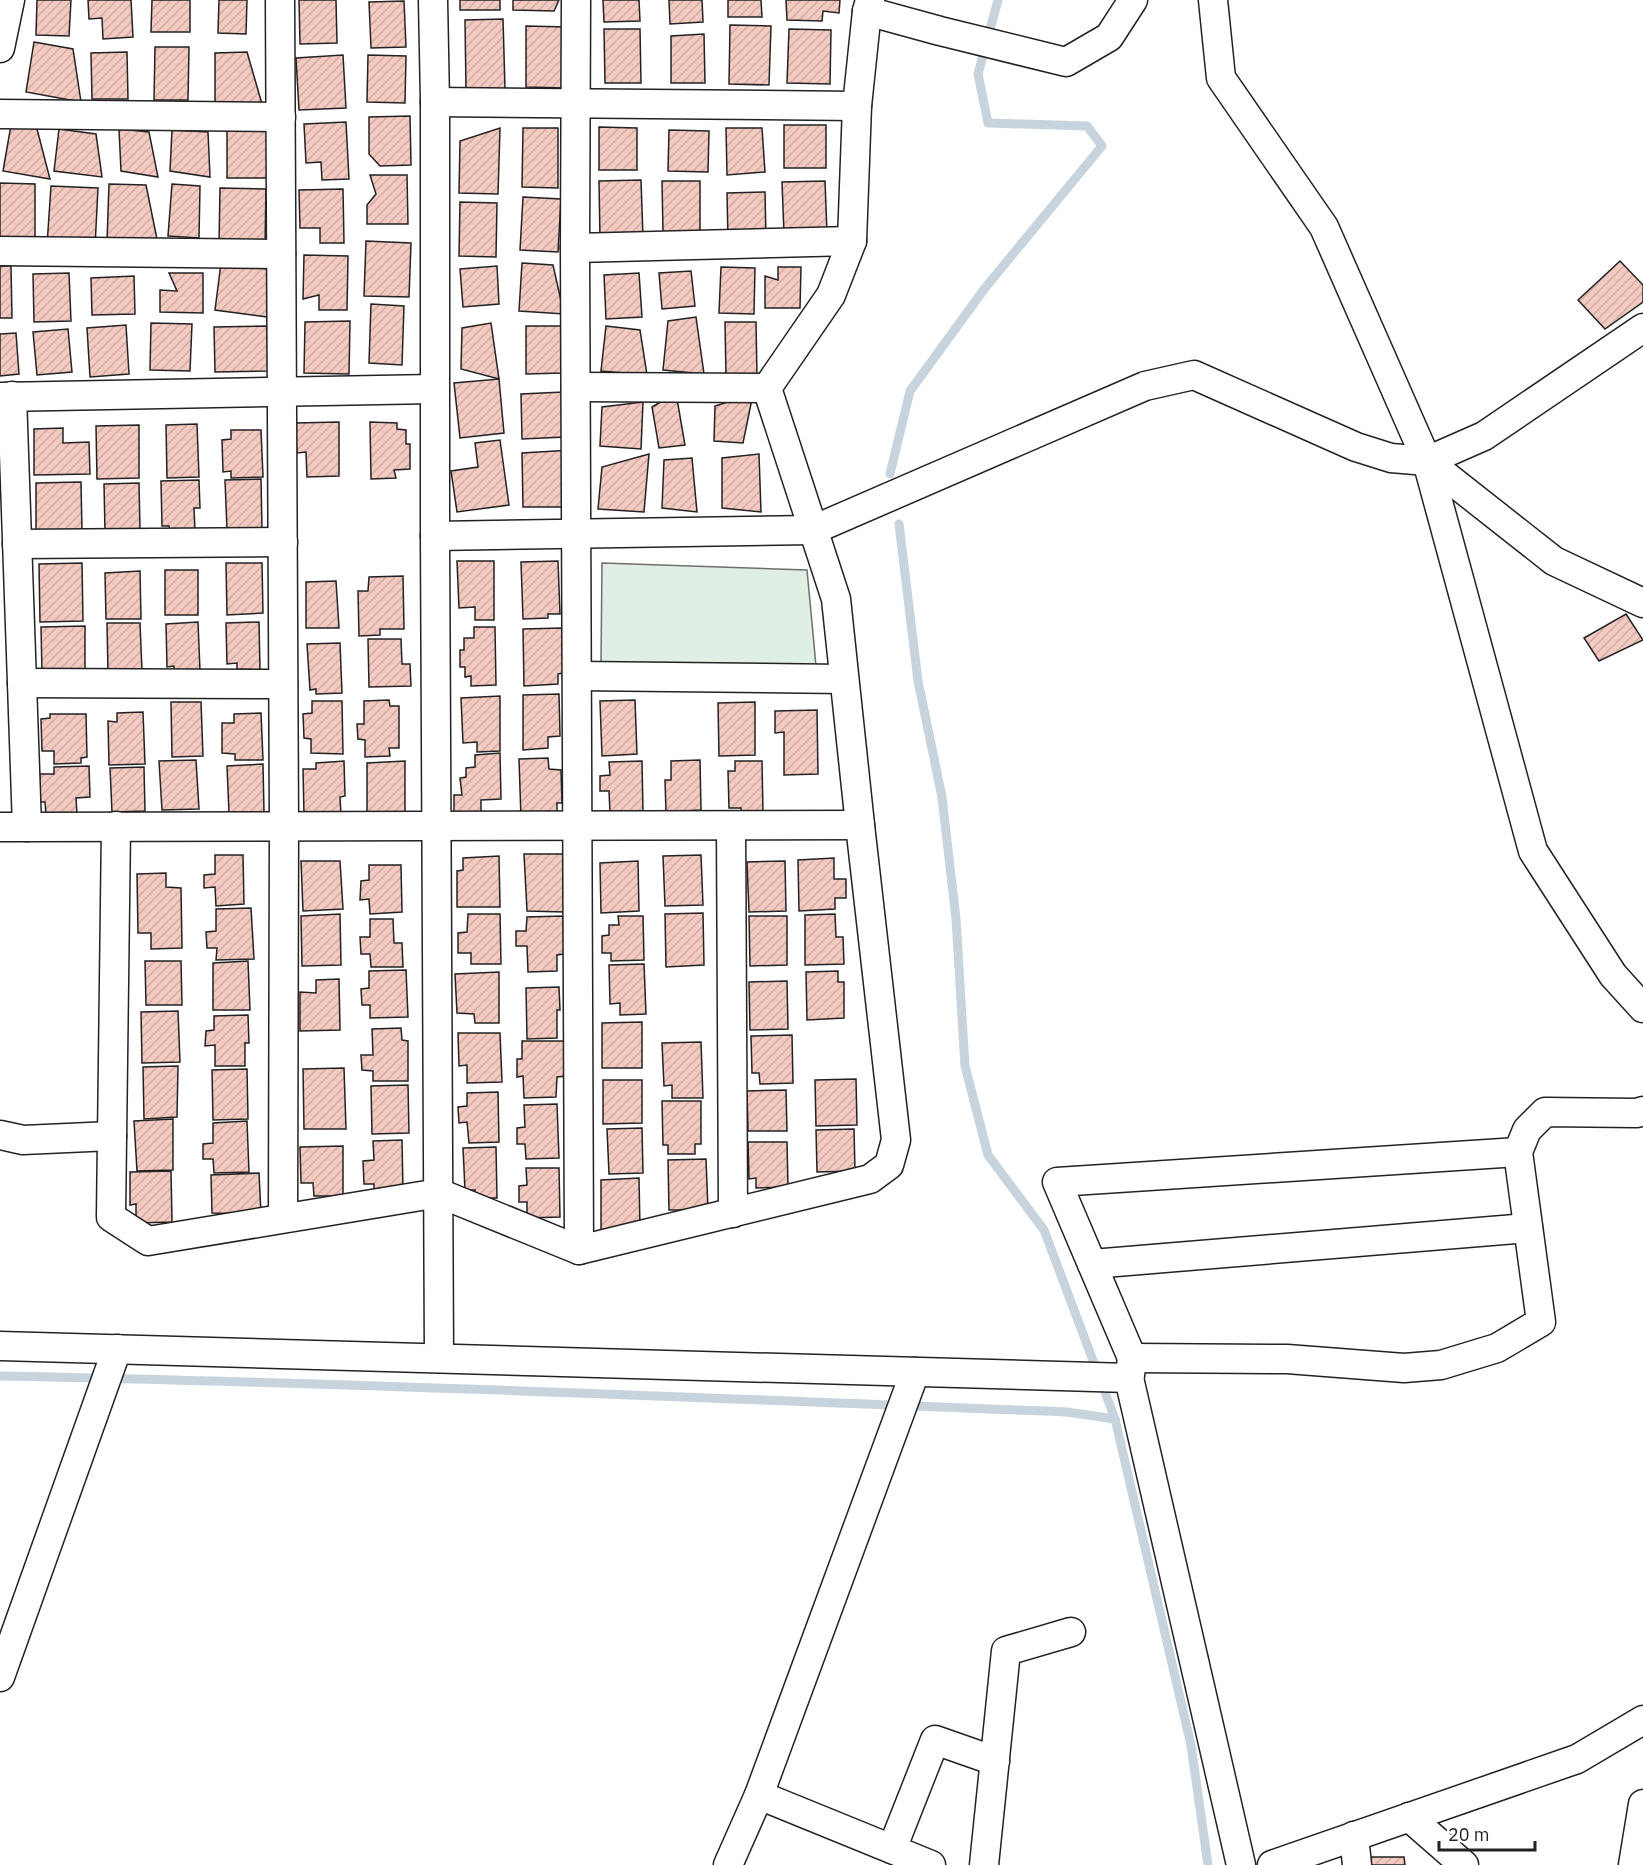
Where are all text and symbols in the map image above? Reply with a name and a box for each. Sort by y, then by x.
scale bar [1439,1814,1535,1852]
text: 20 m [1448,1823,1490,1846]

